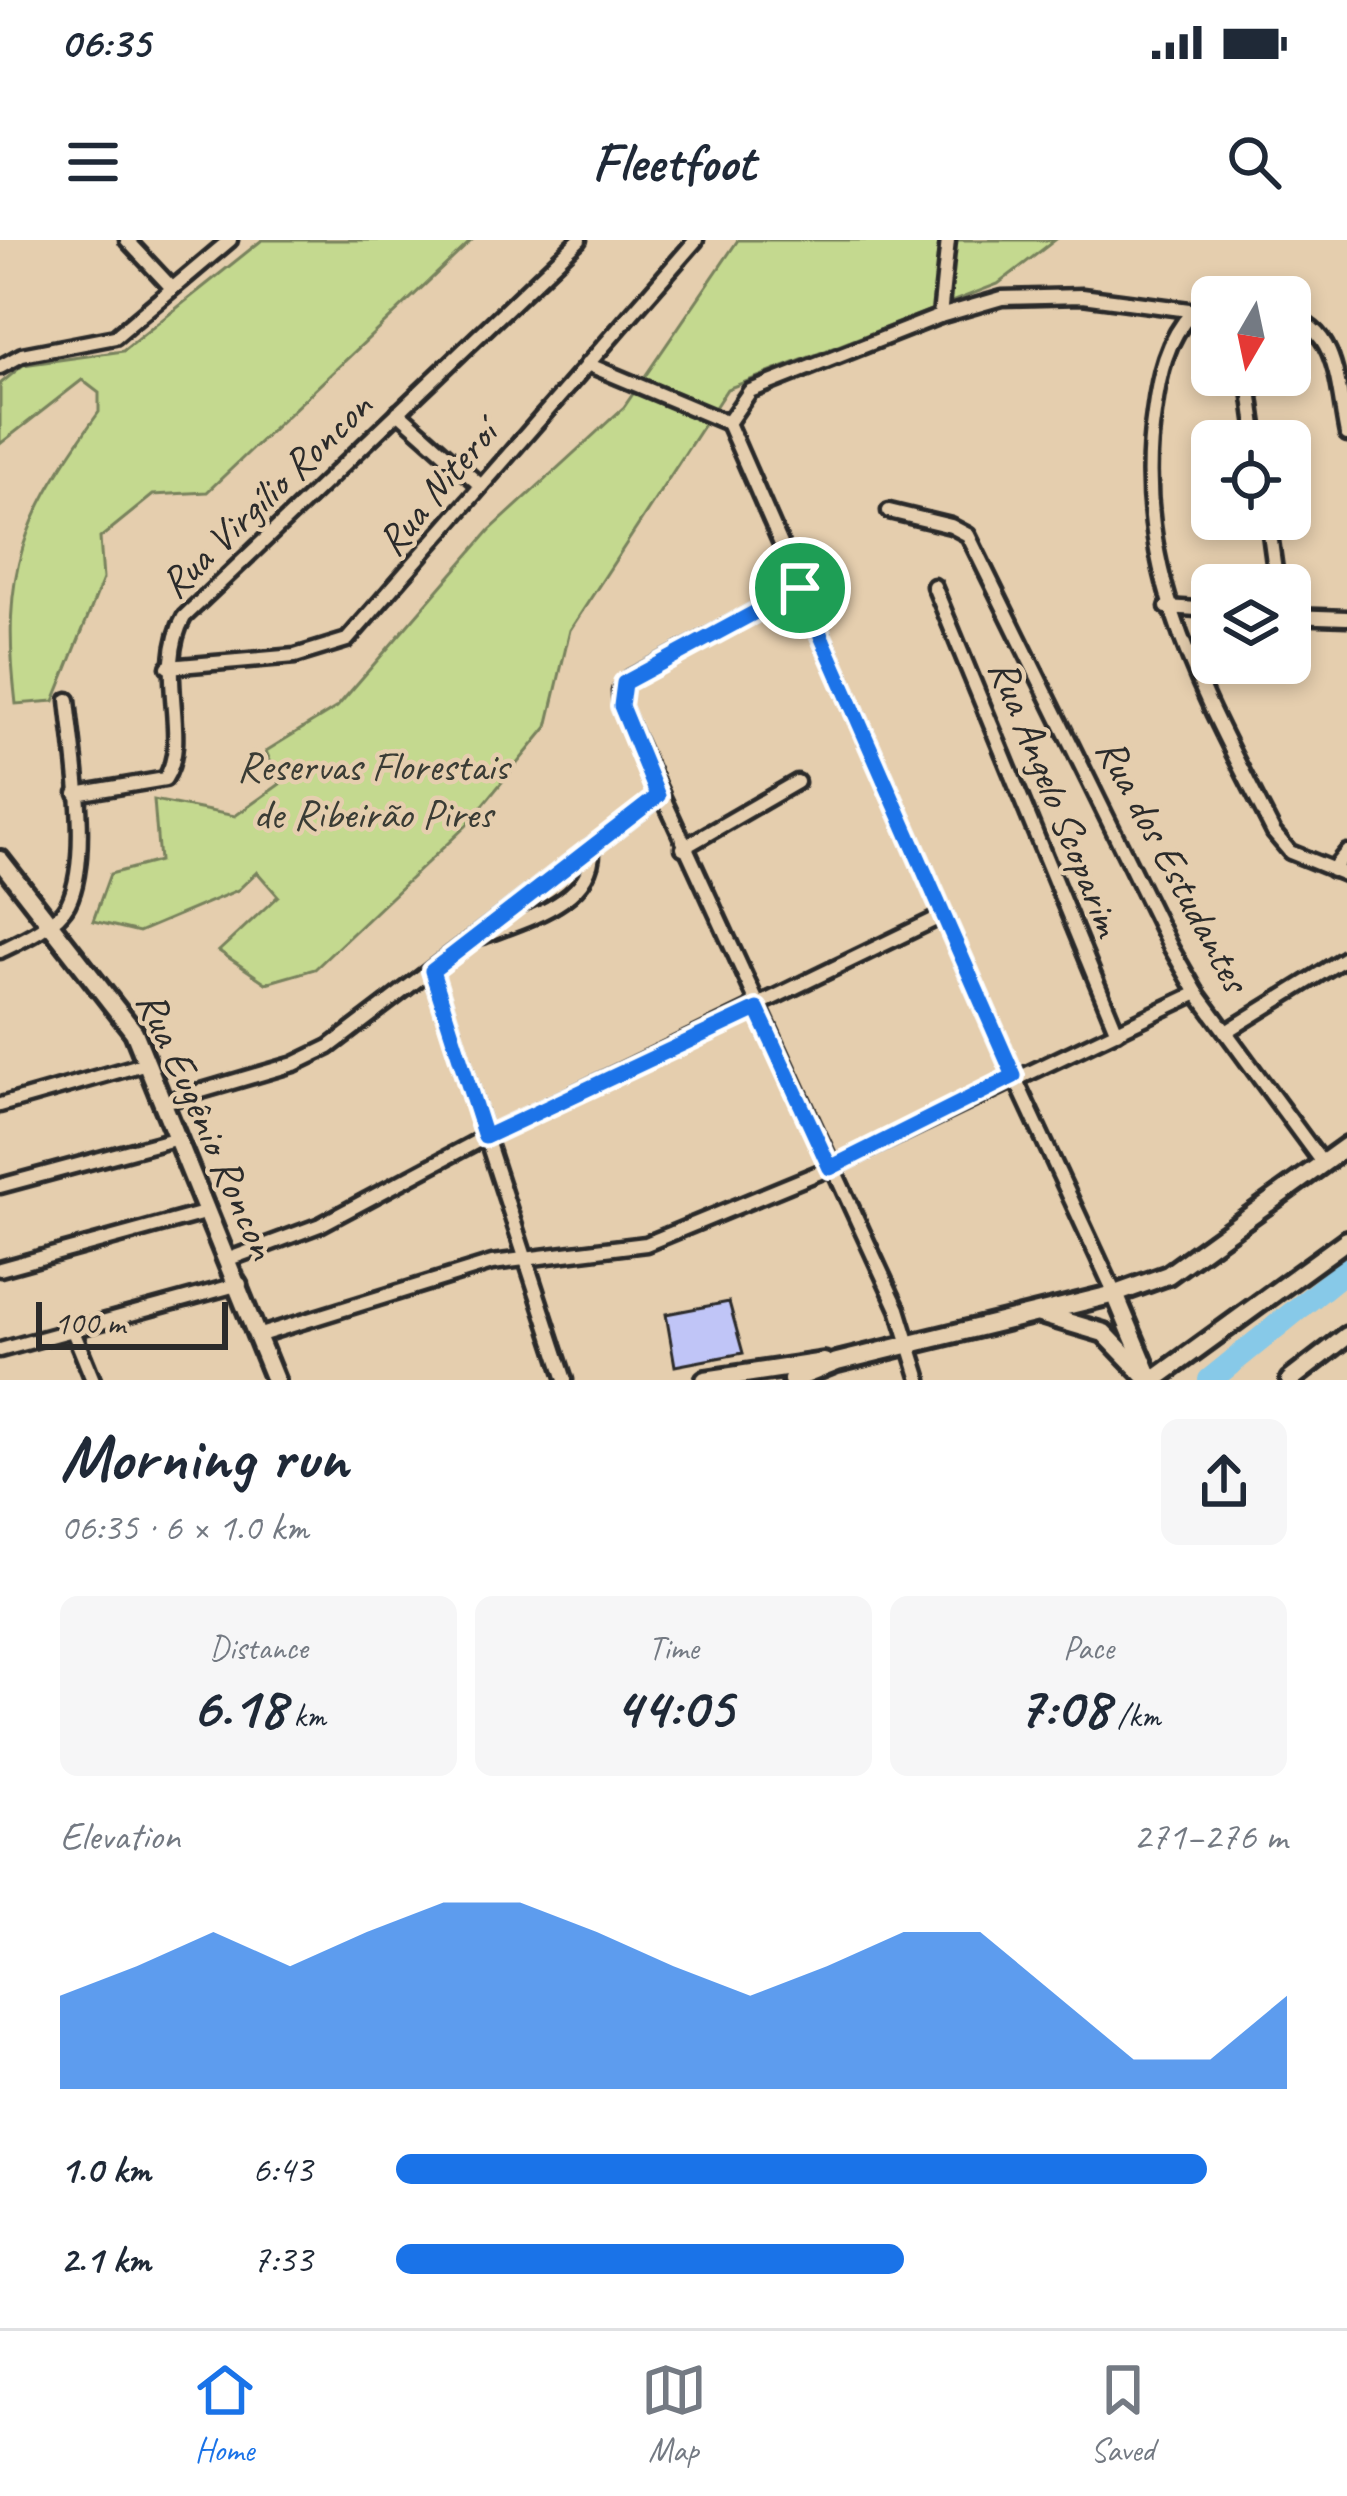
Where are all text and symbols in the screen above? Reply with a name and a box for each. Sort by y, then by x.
text: 06:35 [60,14,150,71]
text: Fleetfoot [592,128,755,196]
icon: menu [60,129,126,195]
icon: search [1221,129,1287,195]
north arrow [1191,276,1311,396]
map controls [1191,276,1311,684]
street label: Rua Virgílio Roncon [149,380,384,610]
street label: Rua Niteroí [365,403,514,567]
button: locate [1191,420,1311,540]
pin [749,537,851,639]
icon: arrive [767,555,833,621]
button: layers [1191,564,1311,684]
street label: Rua Angelo Scoparim [977,651,1137,946]
street label: Rua dos Estudantes [1084,729,1264,1004]
park label: Reservas Florestais de Ribeirão Pires [237,740,513,841]
street label: Rua Eugênio Roncon [124,983,290,1268]
scale bar [36,1296,228,1349]
text: 100 m [54,1302,125,1344]
text: Morning run [60,1416,348,1499]
button: share [1161,1419,1287,1545]
text: 06:35 · 6 × 1.0 km [60,1503,308,1552]
text: Distance [209,1627,308,1669]
text: Time [648,1627,699,1669]
text: Pace [1063,1627,1114,1669]
text: 6.18 [191,1669,285,1745]
text: 44:05 [614,1669,733,1745]
text: 7:08 [1017,1669,1109,1745]
text: km [285,1695,326,1737]
text: /km [1109,1695,1160,1737]
text: Elevation [60,1812,180,1861]
text: 271–276 m [1133,1812,1287,1861]
text: 1.0 km [60,2145,151,2194]
text: 6:43 [252,2145,312,2194]
text: 2.1 km [60,2235,151,2284]
text: 7:33 [252,2235,312,2284]
tab: Home [192,2357,258,2471]
tab: Map [641,2357,707,2471]
tab: Saved [1090,2357,1156,2471]

